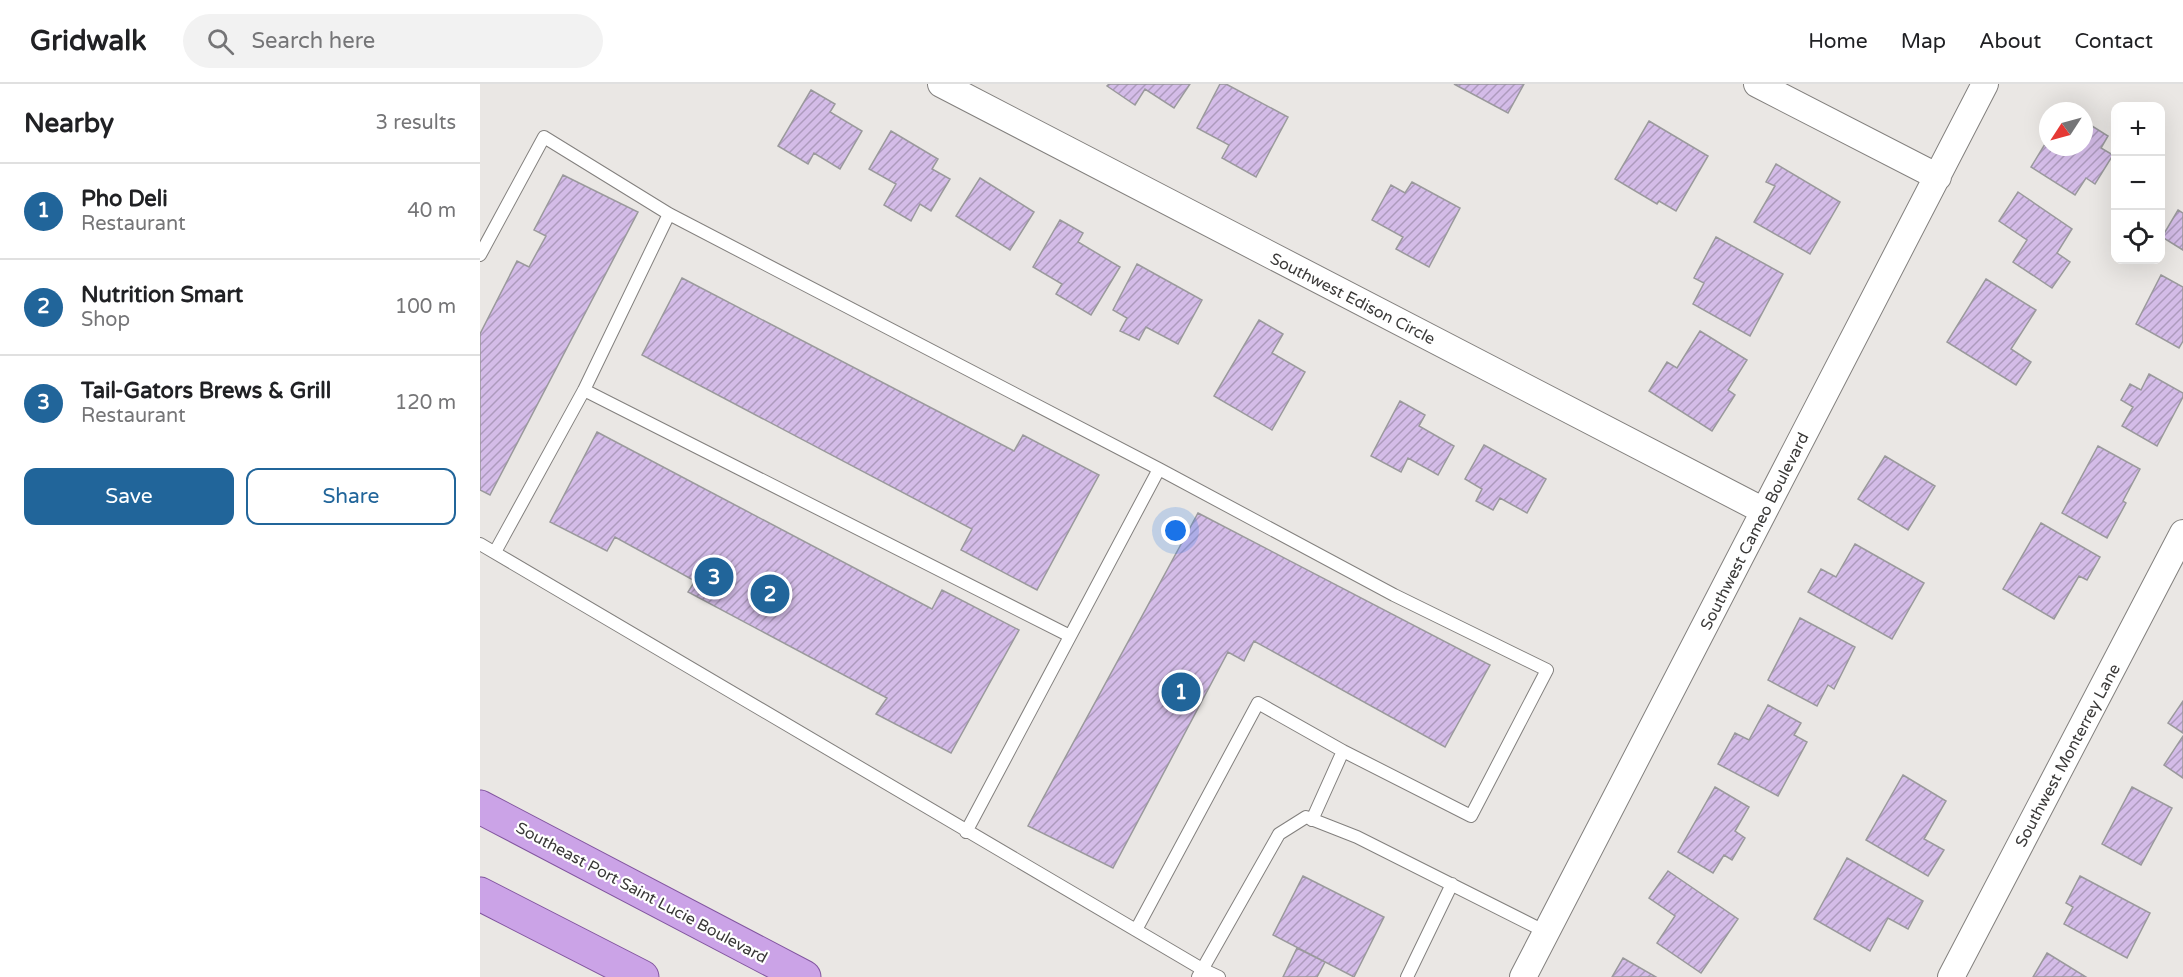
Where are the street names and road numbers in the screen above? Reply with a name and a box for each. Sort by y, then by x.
street label: Southwest Edison Circle [1267,249,1438,349]
street label: Southwest Cameo Boulevard [1696,429,1814,634]
street label: Southwest Monterrey Lane [2011,660,2125,851]
street label: Southeast Port Saint Lucie Boulevard [512,818,771,968]

